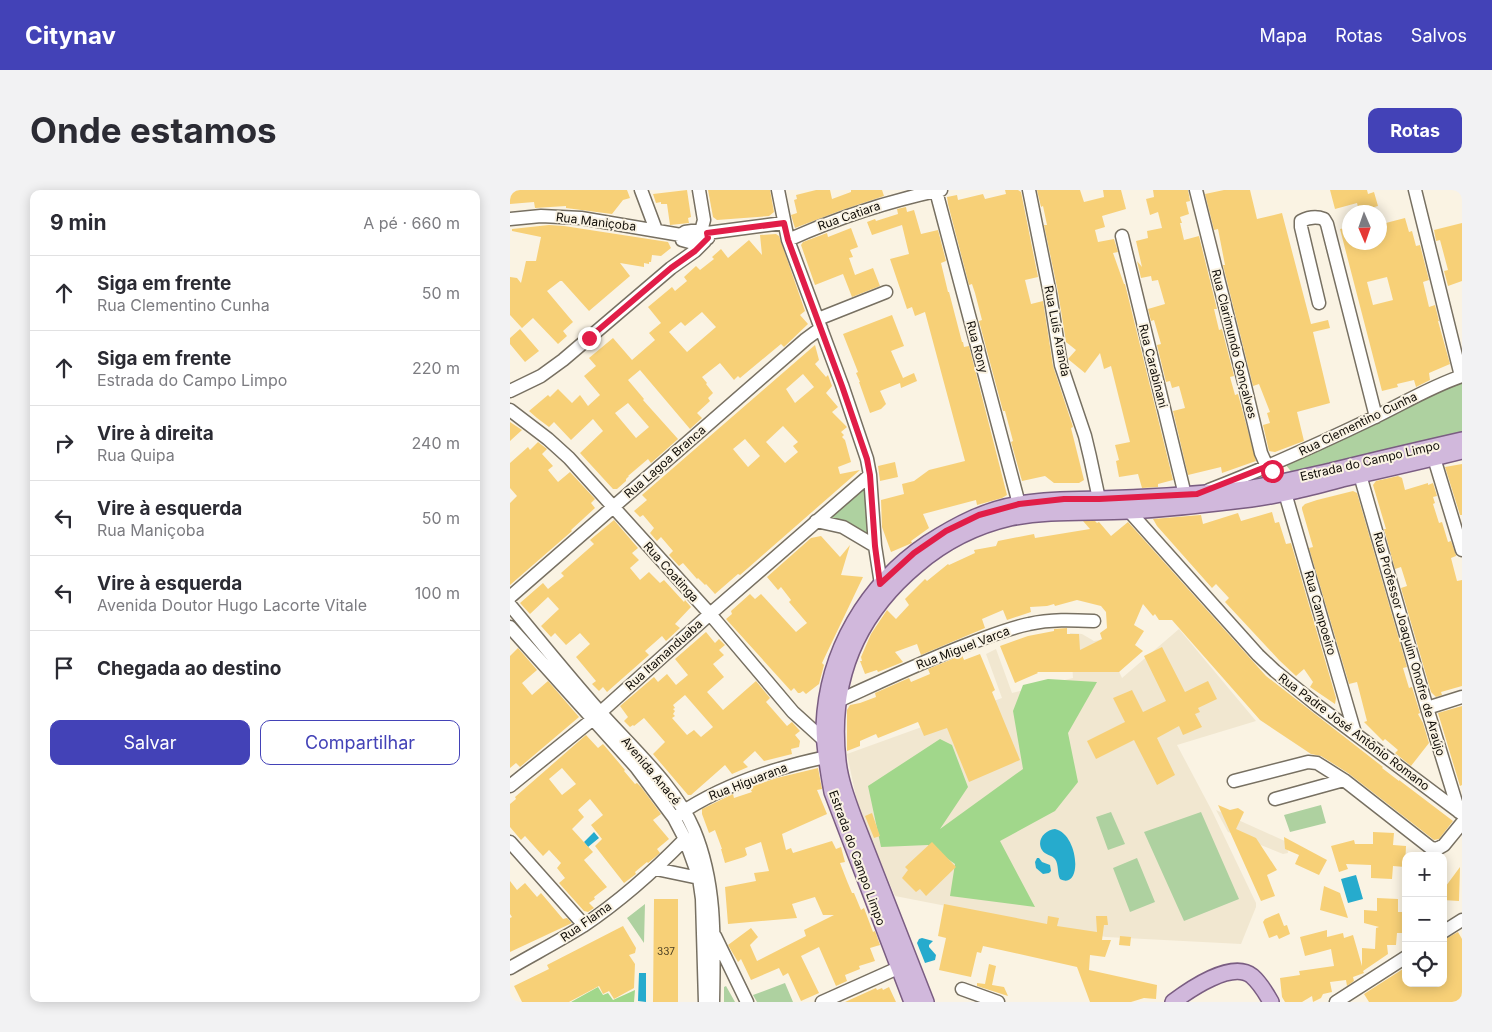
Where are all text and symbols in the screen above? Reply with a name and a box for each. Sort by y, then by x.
text: Citynav [25,21,116,50]
text: Mapa [1259,25,1307,46]
text: Rotas [1335,25,1383,46]
text: Salvos [1411,25,1467,46]
button: Rotas [1368,108,1462,153]
text: Onde estamos [30,109,277,151]
street label: Rua Catiara [816,198,882,233]
north arrow [1342,205,1387,250]
street label: Rua Maniçoba [555,209,637,234]
text: 9 min [50,210,107,235]
text: A pé · 660 m [363,213,460,233]
street label: Rua Clarimundo Gonçalves [1209,268,1260,420]
text: Siga em frente [97,272,231,295]
icon: ahead [50,279,78,307]
text: 50 m [422,283,460,303]
street label: Rua Luís Aranda [1041,284,1074,378]
text: Rua Clementino Cunha [97,295,270,315]
street label: Rua Rony [963,319,992,375]
street label: Rua Carabinani [1136,322,1171,409]
route end [578,327,601,350]
text: Siga em frente [97,347,231,370]
icon: ahead [50,354,78,382]
text: 220 m [412,358,460,378]
text: Estrada do Campo Limpo [97,370,287,390]
street label: Rua Clementino Cunha [1296,388,1419,459]
text: Vire à direita [97,422,214,445]
street label: Rua Lagoa Branca [621,422,709,501]
icon: right [50,429,78,457]
text: 240 m [412,433,460,453]
street label: Estrada do Campo Limpo [1299,437,1441,484]
text: Rua Quipa [97,445,175,465]
route start [1261,460,1284,483]
text: Vire à esquerda [97,497,242,520]
icon: left [50,504,78,532]
text: 50 m [422,508,460,528]
text: Rua Maniçoba [97,520,205,540]
street label: Rua Professor Joaquim Onofre de Araújo [1370,530,1449,758]
street label: Rua Coatinga [640,538,702,605]
street label: Rua Campoeiro [1301,569,1340,657]
text: Vire à esquerda [97,572,242,595]
icon: left [50,579,78,607]
text: 100 m [415,583,460,603]
text: Avenida Doutor Hugo Lacorte Vitale [97,595,367,615]
street label: Rua Itamanduaba [622,616,705,693]
street label: Rua Miguel Varca [914,623,1012,672]
icon: arrive [50,654,78,682]
text: Chegada ao destino [97,657,281,680]
street label: Rua Padre José Antônio Romano [1276,670,1433,793]
button: Salvar [50,720,250,765]
button: Compartilhar [260,720,460,765]
street label: Avenida Anacé [619,734,684,808]
street label: Rua Higuarana [706,760,789,803]
street label: Estrada do Campo Limpo [826,788,889,927]
map controls [1402,852,1447,987]
button: + [1402,852,1447,897]
button: − [1402,897,1447,942]
street label: Rua Flama [557,899,614,945]
button: locate [1402,942,1447,987]
house number: 337 [657,945,675,957]

